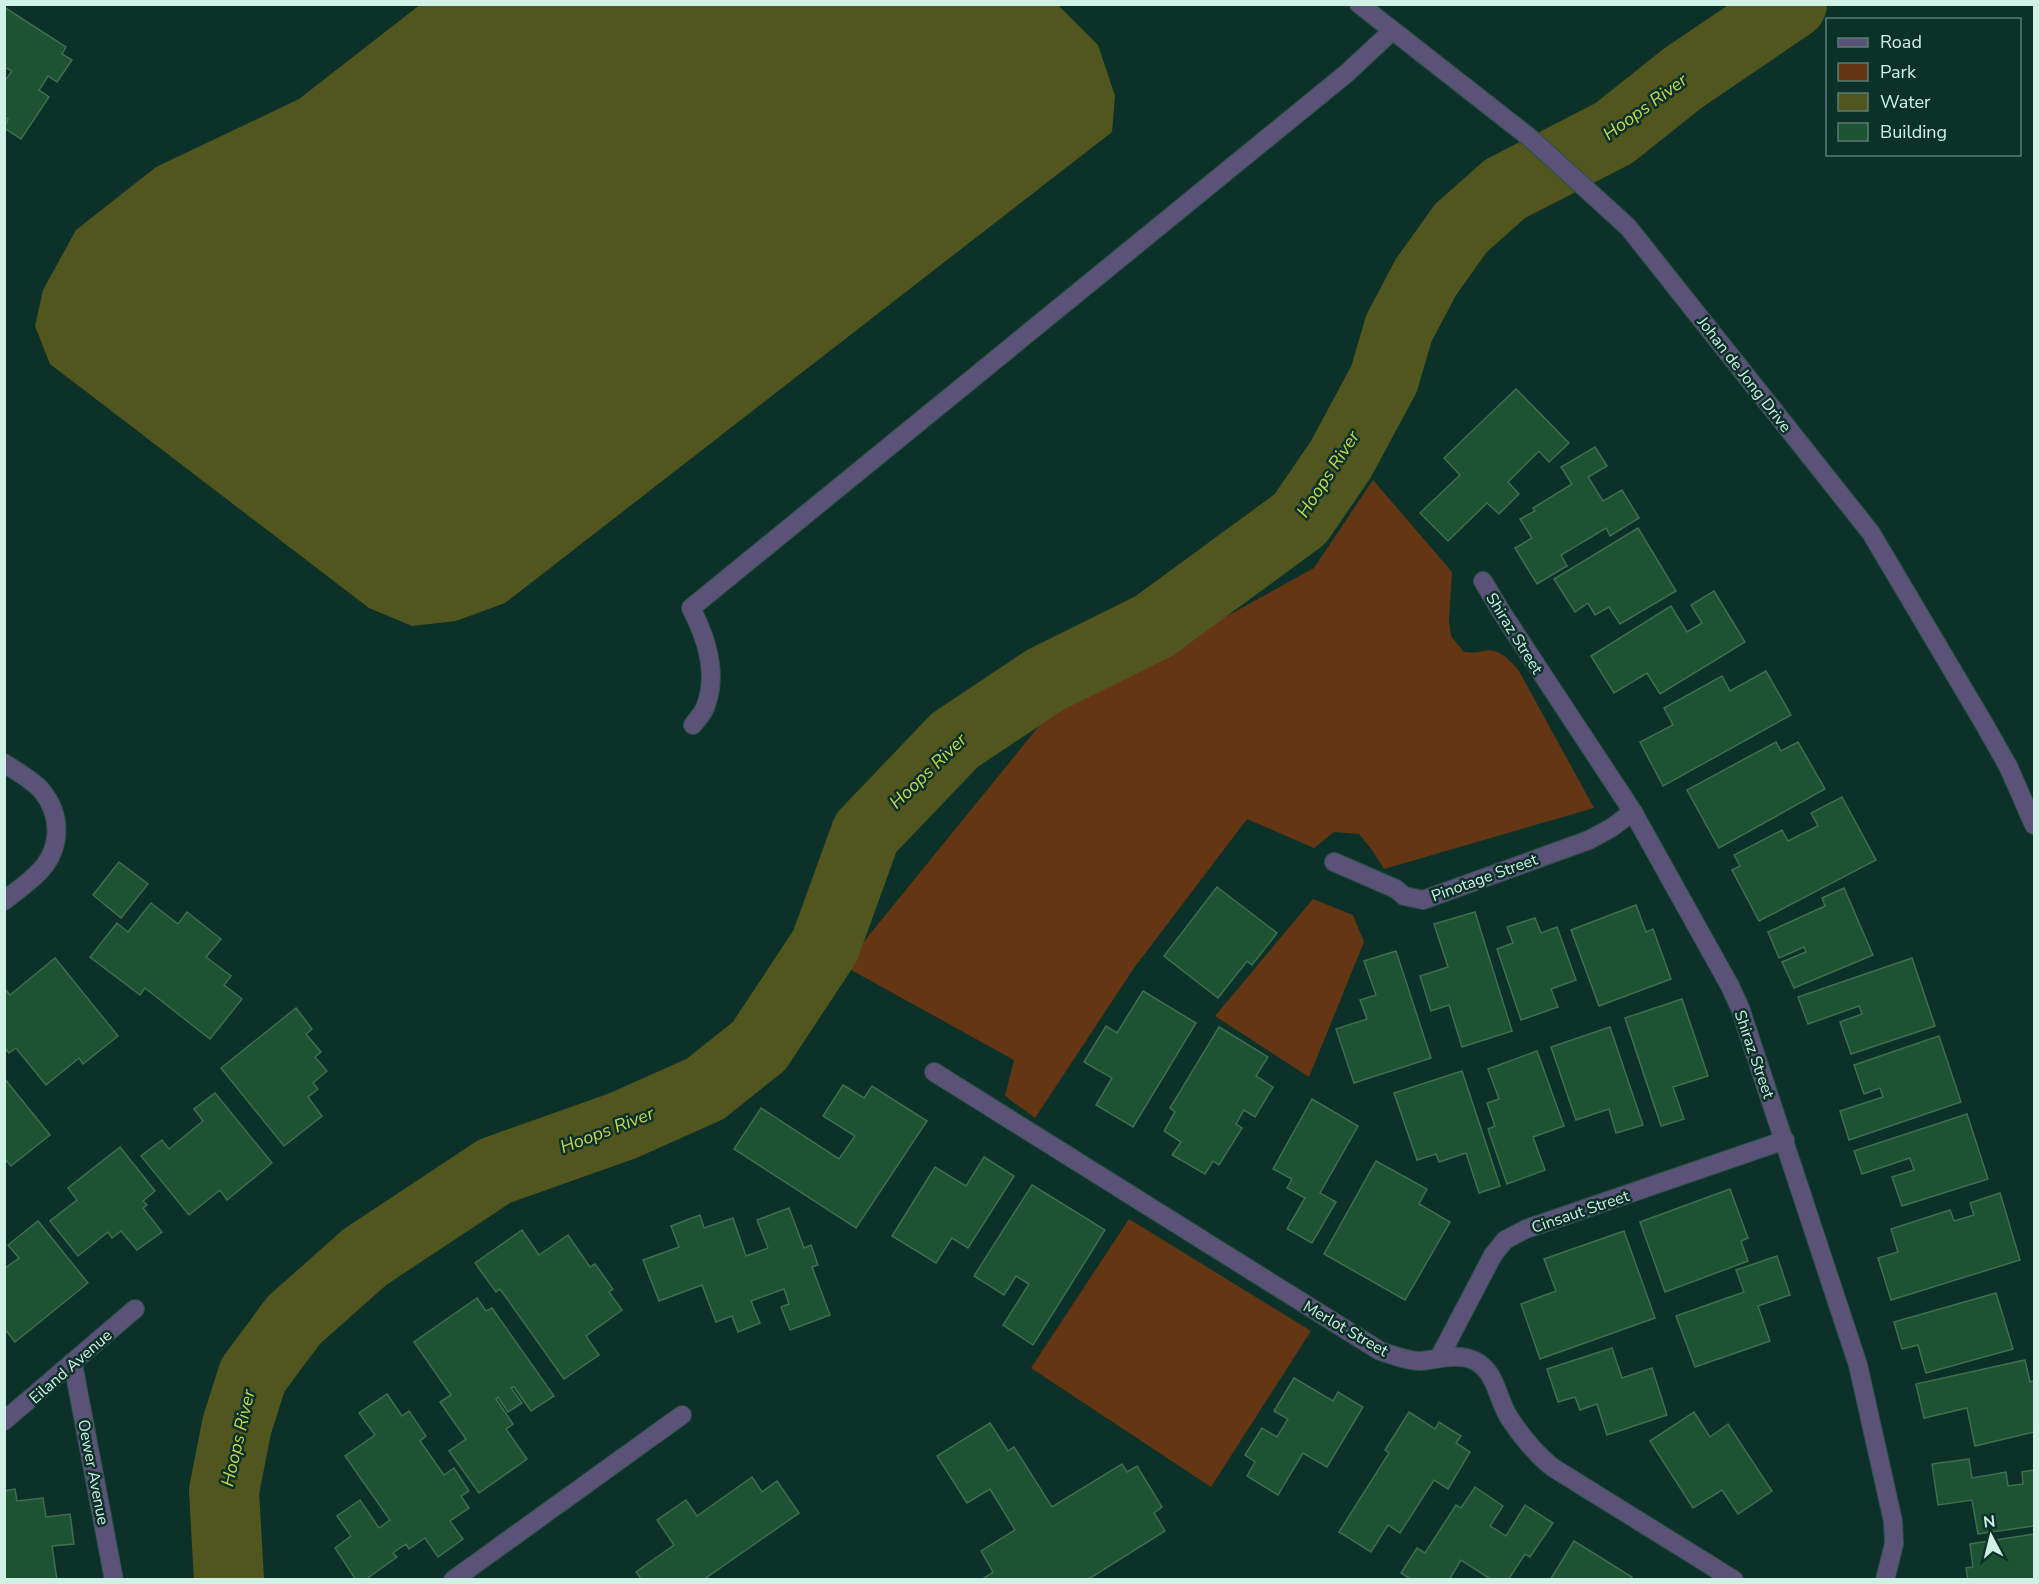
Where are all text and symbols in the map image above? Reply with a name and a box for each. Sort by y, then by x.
legend [1826,18,2021,156]
text: Road [1880,30,1922,54]
text: Park [1880,60,1917,84]
water label: Hoops River [1598,68,1692,146]
text: Water [1880,90,1931,114]
text: Building [1880,120,1947,144]
street label: Johan de Jong Drive [1691,311,1796,437]
water label: Hoops River [1291,426,1365,522]
street label: Shiraz Street [1480,589,1548,679]
water label: Hoops River [884,728,972,814]
street label: Pinotage Street [1428,848,1541,907]
street label: Shiraz Street [1729,1007,1780,1102]
water label: Hoops River [557,1101,658,1159]
street label: Cinsaut Street [1528,1185,1633,1239]
street label: Merlot Street [1299,1296,1392,1362]
street label: Eiland Avenue [24,1325,117,1409]
water label: Hoops River [215,1387,261,1489]
street label: Oewer Avenue [72,1418,114,1527]
north arrow [1961,1506,2021,1566]
text: N [1982,1510,1997,1534]

